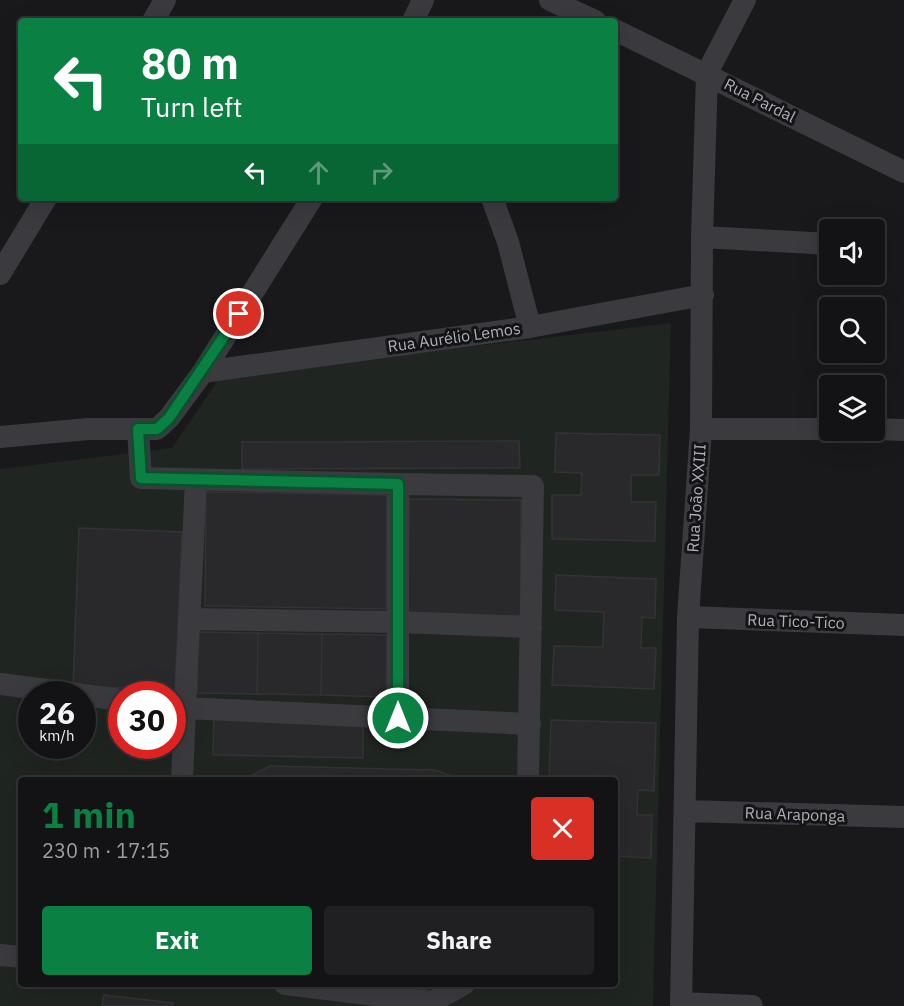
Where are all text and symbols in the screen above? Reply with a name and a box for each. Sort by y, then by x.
text: 80 m [141,36,239,91]
icon: left [42,42,120,120]
street label: Rua Pardal [721,73,799,127]
text: Turn left [141,89,242,124]
icon: left [239,156,272,189]
icon: ahead [302,156,335,189]
icon: right [365,156,398,189]
map controls [819,219,885,441]
button: sound [819,219,885,285]
pin [213,288,264,339]
icon: arrive [222,297,255,330]
button: search [819,297,885,363]
street label: Rua Aurélio Lemos [386,318,522,356]
button: layers [819,375,885,441]
street label: Rua João XXIII [682,443,710,553]
street label: Rua Tico-Tico [747,609,845,633]
speed limit sign: 30 [108,681,186,759]
position arrow [366,686,430,750]
text: 26 [39,693,75,732]
text: km/h [39,726,75,745]
text: 1 min [42,791,136,838]
button: close [531,797,594,860]
street label: Rua Araponga [744,802,846,826]
text: 230 m · 17:15 [42,837,170,864]
button: Exit [42,906,312,975]
button: Share [324,906,594,975]

